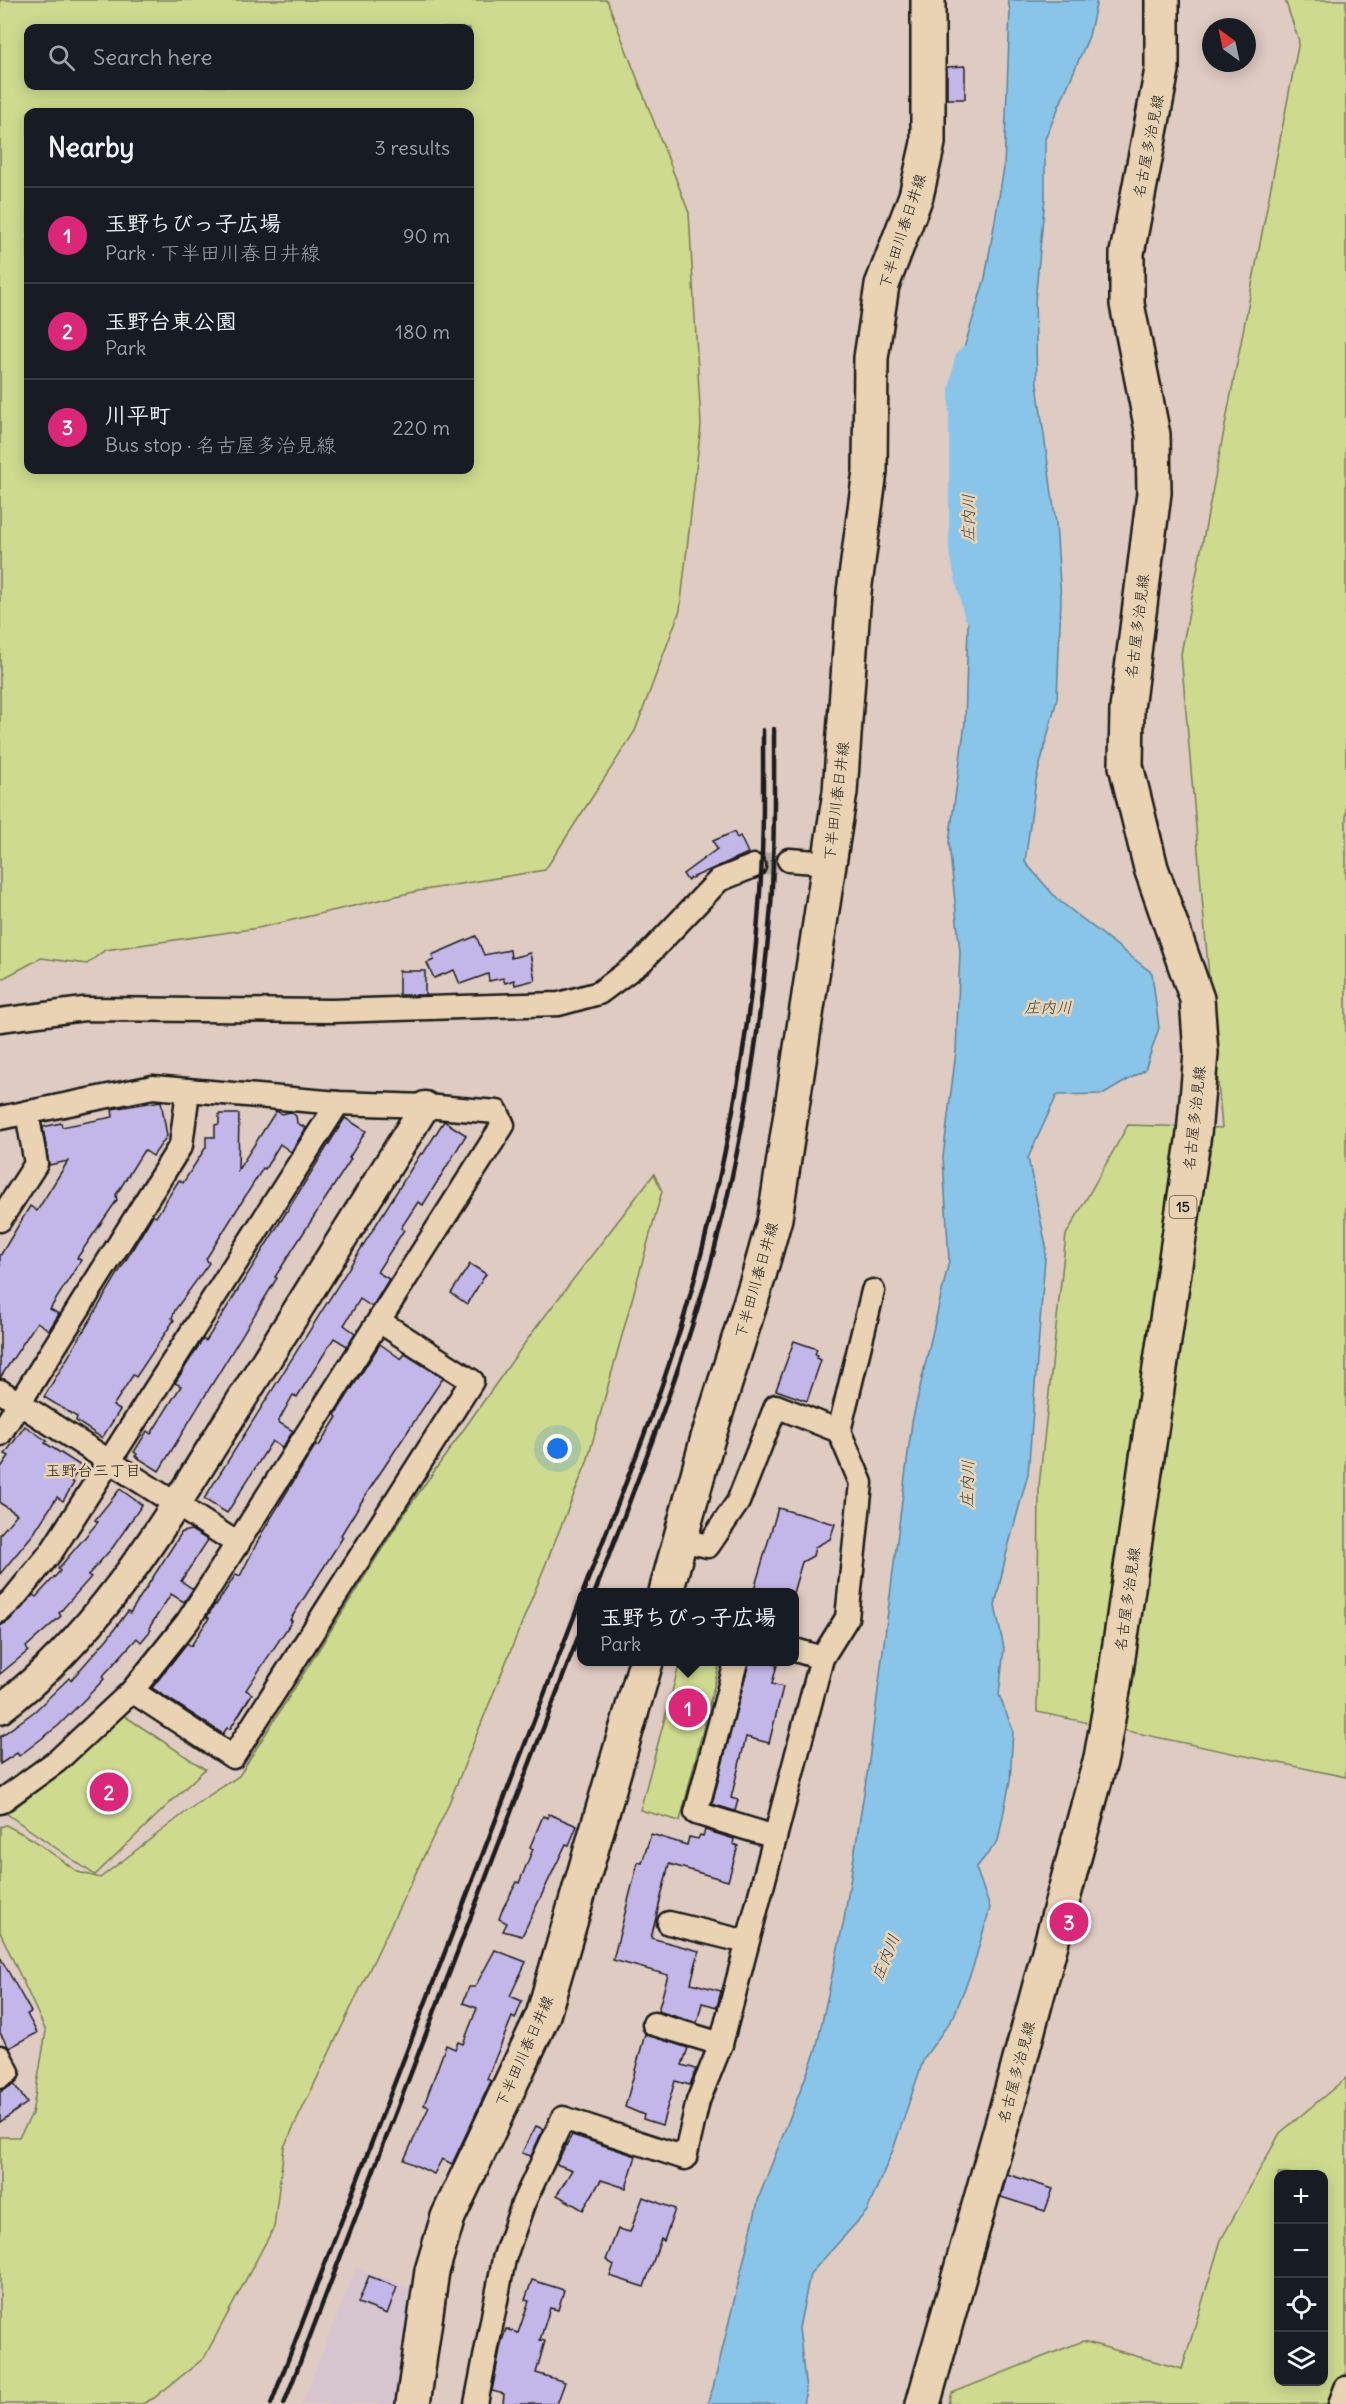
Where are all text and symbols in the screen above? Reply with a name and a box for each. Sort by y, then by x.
north arrow [1202,18,1256,72]
search box [24,24,474,90]
icon: search [45,41,78,74]
text: Search here [93,43,212,71]
street label: 名古屋多治見線 [1129,93,1167,199]
text: Nearby [48,131,134,164]
text: 3 results [374,135,450,160]
street label: 下半田川春日井線 [874,171,930,291]
text: 玉野ちびっ子広場 [105,209,281,237]
text: 1 [64,223,71,248]
text: 90 m [403,223,450,248]
text: Park · 下半田川春日井線 [105,240,320,265]
text: 玉野台東公園 [105,307,237,335]
text: 2 [62,319,73,344]
text: 180 m [395,319,450,344]
text: Park [105,335,146,360]
text: 川平町 [105,401,171,429]
text: 3 [62,415,73,440]
text: 220 m [393,415,450,440]
text: Bus stop · 名古屋多治見線 [105,432,336,457]
water label: 庄内川 [958,494,978,542]
street label: 名古屋多治見線 [1121,573,1153,679]
street label: 下半田川春日井線 [819,740,853,862]
water label: 庄内川 [1024,997,1072,1017]
street label: 名古屋多治見線 [1179,1065,1209,1171]
road number: 15 [1170,1196,1196,1218]
street label: 下半田川春日井線 [730,1220,782,1340]
your location [543,1434,572,1463]
district label: 玉野台三丁目 [45,1460,141,1480]
water label: 庄内川 [957,1460,977,1508]
street label: 名古屋多治見線 [1110,1546,1144,1652]
popup [577,1588,799,1666]
text: 玉野ちびっ子広場 [600,1603,776,1631]
text: Park [600,1631,641,1656]
pin: 1 [668,1686,708,1730]
pin: 2 [90,1770,128,1814]
pin: 3 [1050,1900,1088,1944]
water label: 庄内川 [867,1931,903,1983]
street label: 下半田川春日井線 [491,1992,557,2110]
street label: 名古屋多治見線 [993,2019,1039,2125]
map controls [1274,2170,1328,2386]
button: + [1274,2170,1328,2224]
button: − [1274,2224,1328,2278]
button: locate [1274,2278,1328,2332]
button: layers [1274,2332,1328,2386]

